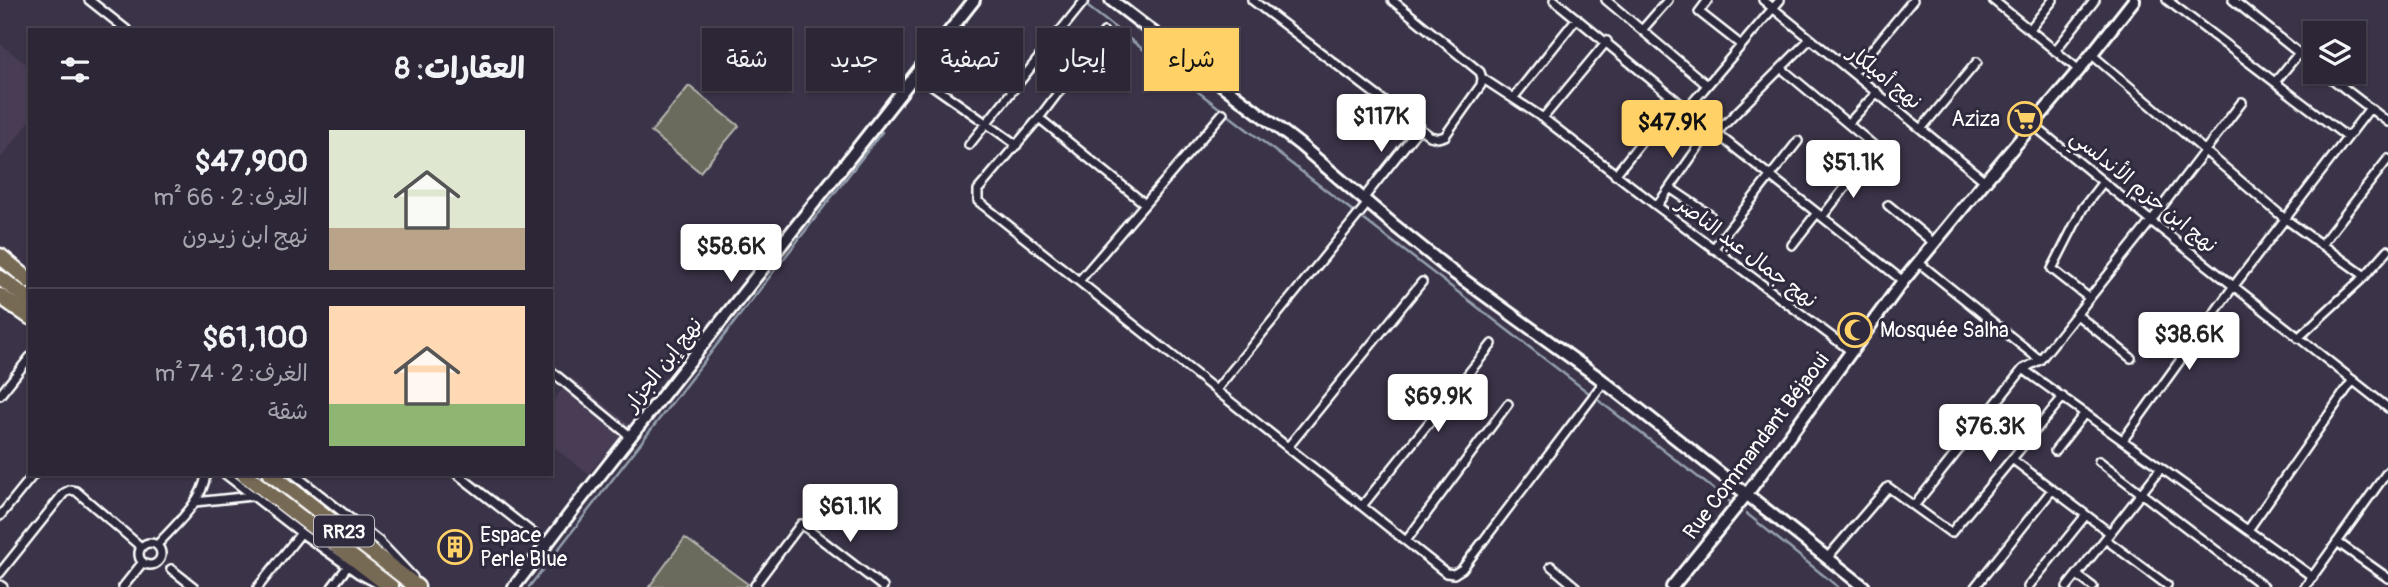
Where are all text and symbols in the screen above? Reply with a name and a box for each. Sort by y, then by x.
map controls [2303,21,2366,84]
button: layers [2303,21,2366,84]
chip: شقة [702,28,792,91]
chip: جديد [806,28,903,91]
chip: تصفية [917,28,1023,91]
chip: إيجار [1037,28,1130,91]
chip: شراء [1144,28,1239,91]
street label: نهج أميلكار [1841,38,1927,115]
text: العقارات: 8 [395,50,525,87]
icon: filters [56,51,94,89]
pin: $117K [1332,94,1430,154]
pin: $47.9K [1615,100,1729,160]
supermarket icon: Aziza [2006,100,2044,138]
text: $117K [1353,102,1409,131]
place label: Aziza [1951,106,2000,133]
text: $47.9K [1638,108,1706,137]
street label: نهج ابن حزم الأندلسي [2061,123,2224,263]
pin: $51.1K [1796,140,1910,200]
text: $47,900 [194,143,308,180]
text: $51.1K [1822,148,1884,177]
icon: home [385,158,469,242]
text: الغرف: 2 · 66 m² [153,183,308,212]
street label: نهج جمال عبد الناصر [1669,189,1822,314]
text: نهج ابن زيدون [182,221,308,250]
pin: $58.6K [674,224,788,284]
text: $58.6K [697,232,765,261]
mosque icon: Mosquée Salha [1836,311,1874,349]
street label: نهج إبن الجزار [617,312,709,418]
pin: $38.6K [2132,312,2246,372]
place label: Mosquée Salha [1880,317,2009,344]
text: $61,100 [202,319,308,356]
text: $38.6K [2154,320,2224,349]
icon: home [385,334,469,418]
street label: Rue Commandant Béjaoui [1677,347,1836,545]
text: الغرف: 2 · 74 m² [155,359,308,388]
pin: $69.9K [1381,374,1495,434]
text: $69.9K [1404,382,1472,411]
text: شقة [268,397,308,426]
pin: $76.3K [1933,405,2047,464]
text: $76.3K [1955,412,2025,441]
pin: $61.1K [793,484,907,544]
text: $61.1K [819,492,881,521]
road number: RR23 [314,516,374,546]
place label: Espace Perle Blue [480,522,568,573]
building icon: Espace Perle Blue [436,528,474,566]

